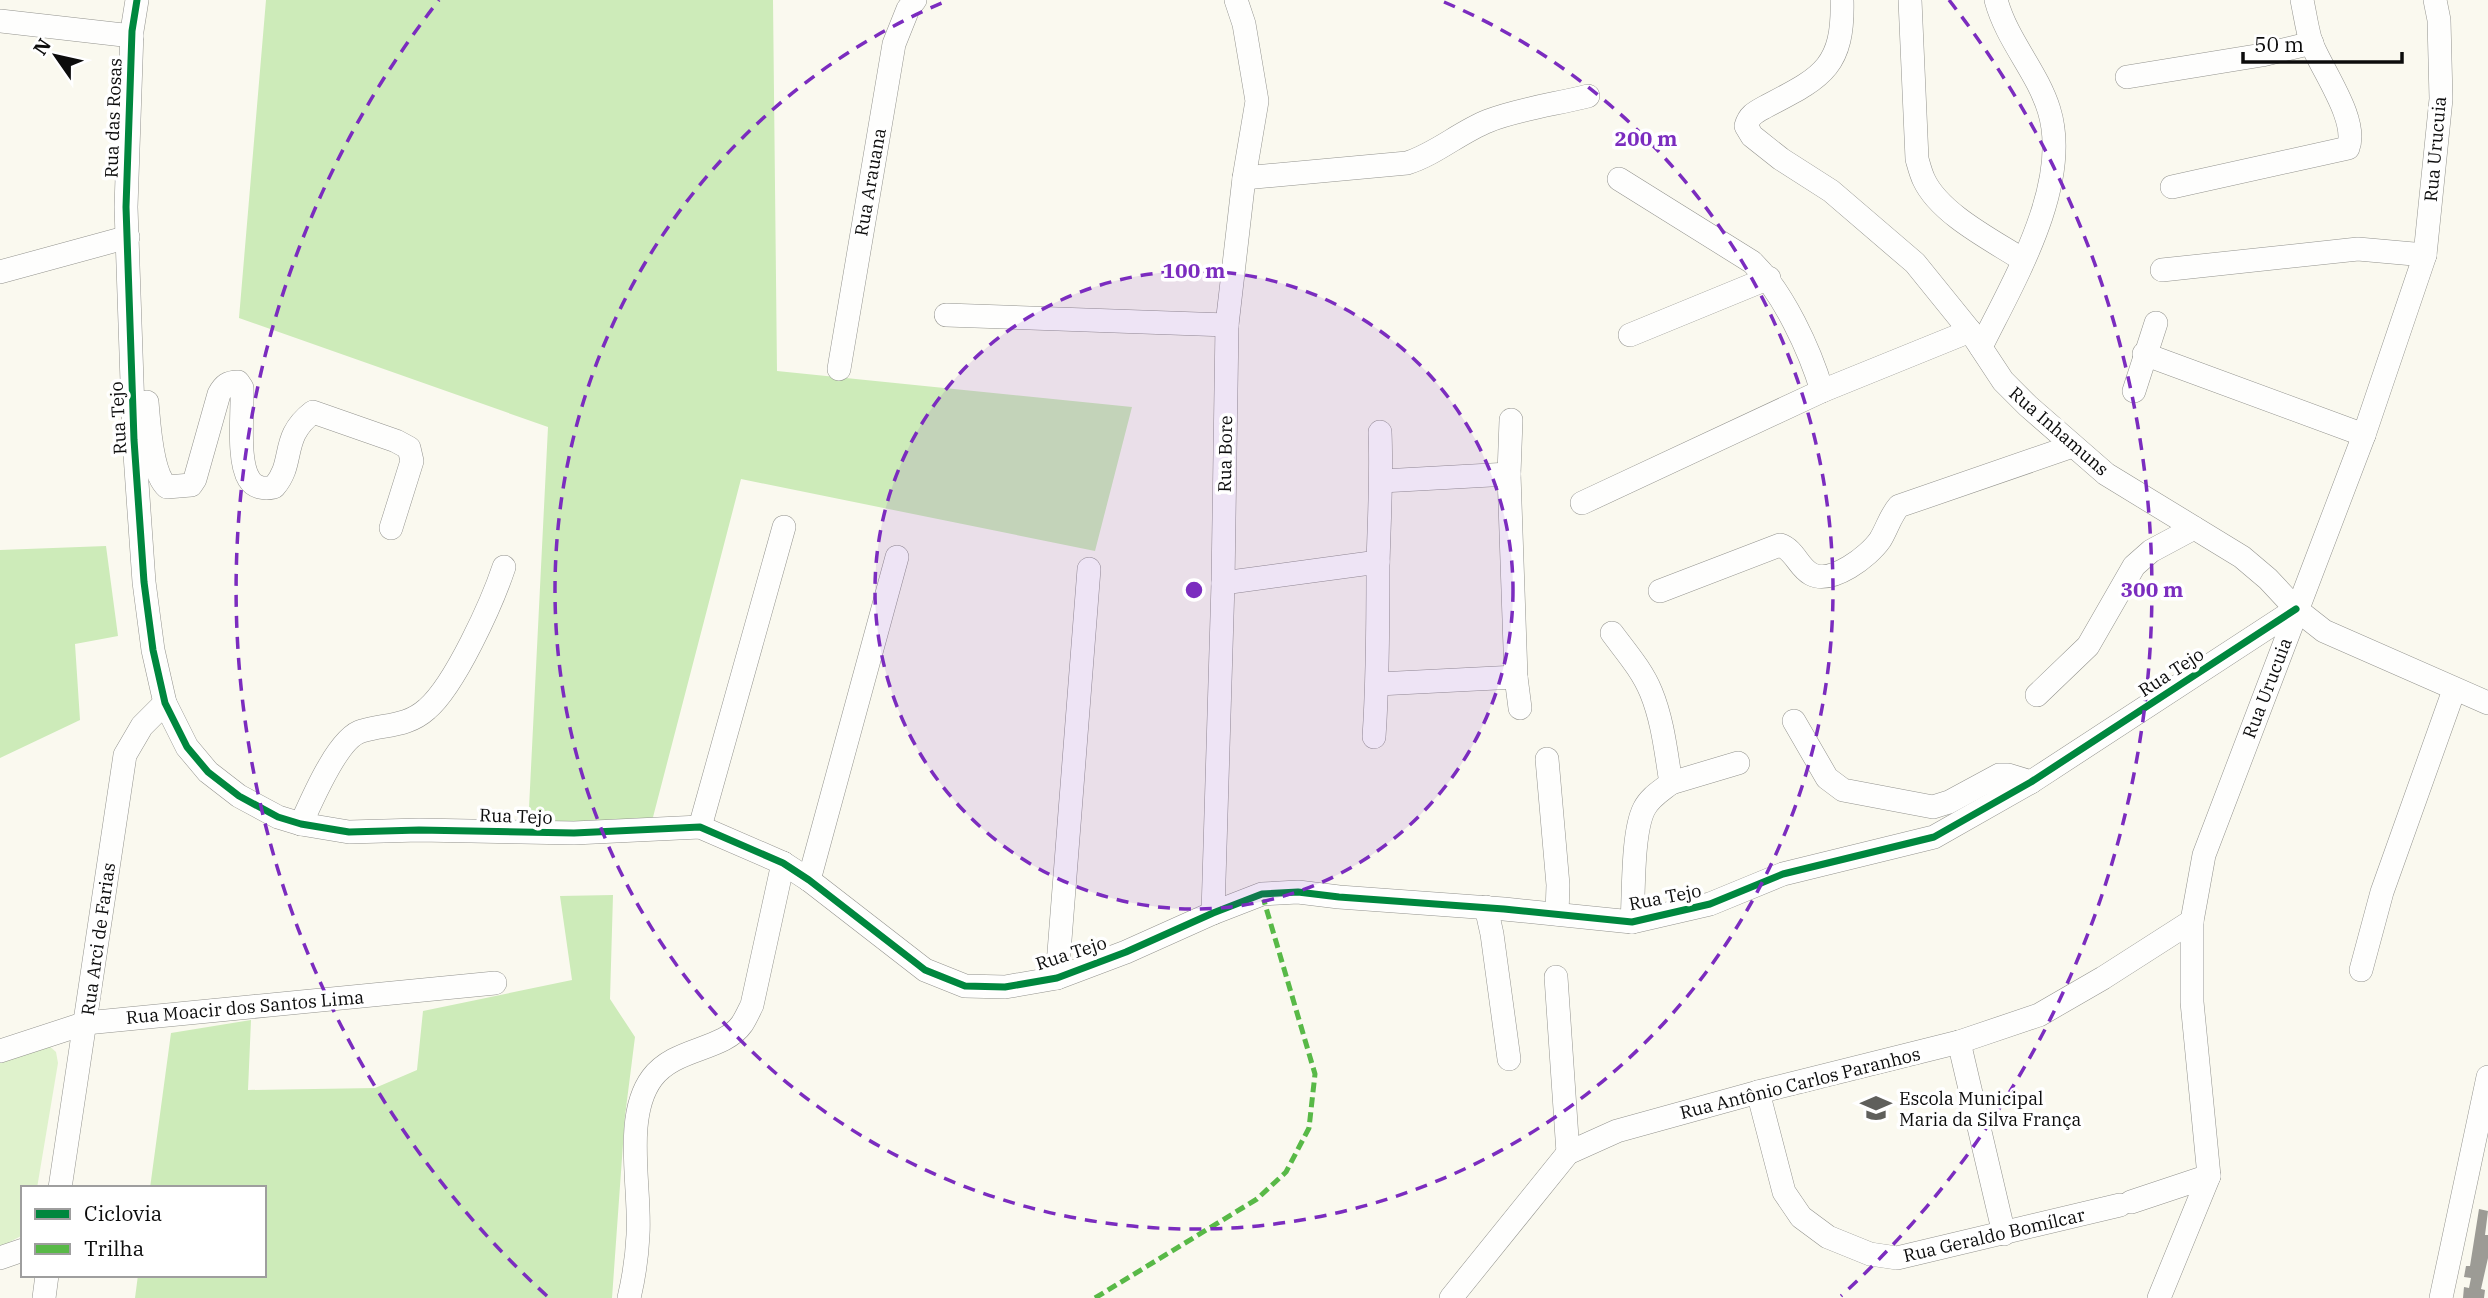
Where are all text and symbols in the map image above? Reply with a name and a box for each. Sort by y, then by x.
north arrow [21,21,91,91]
scale bar [2243,21,2402,65]
text: 50 m [2254,30,2304,58]
text: N [28,34,56,59]
street label: Rua das Rosas [99,58,127,178]
street label: Rua Urucuia [2419,95,2451,203]
text: 200 m [1614,124,1678,152]
street label: Rua Arauana [849,126,891,238]
text: 100 m [1162,256,1226,284]
street label: Rua Tejo [105,381,131,455]
street label: Rua Inhamuns [2004,381,2114,481]
street label: Rua Bore [1213,415,1237,493]
text: 300 m [2120,575,2184,603]
centre of rings [1182,578,1206,602]
street label: Rua Urucuia [2237,634,2297,742]
street label: Rua Tejo [2134,642,2208,702]
street label: Rua Tejo [479,803,553,829]
street label: Rua Arci de Farias [76,861,120,1017]
street label: Rua Tejo [1627,879,1703,915]
street label: Rua Tejo [1033,931,1109,975]
street label: Rua Moacir dos Santos Lima [125,985,365,1029]
street label: Rua Antônio Carlos Paranhos [1677,1042,1923,1124]
place label: Escola Municipal Maria da Silva França [1899,1087,2082,1131]
school or university icon: Escola Municipal Maria da Silva França [1859,1091,1893,1125]
legend [21,1186,266,1277]
text: Ciclovia [84,1199,162,1227]
street label: Rua Geraldo Bomílcar [1901,1203,2087,1267]
text: Trilha [84,1234,144,1262]

